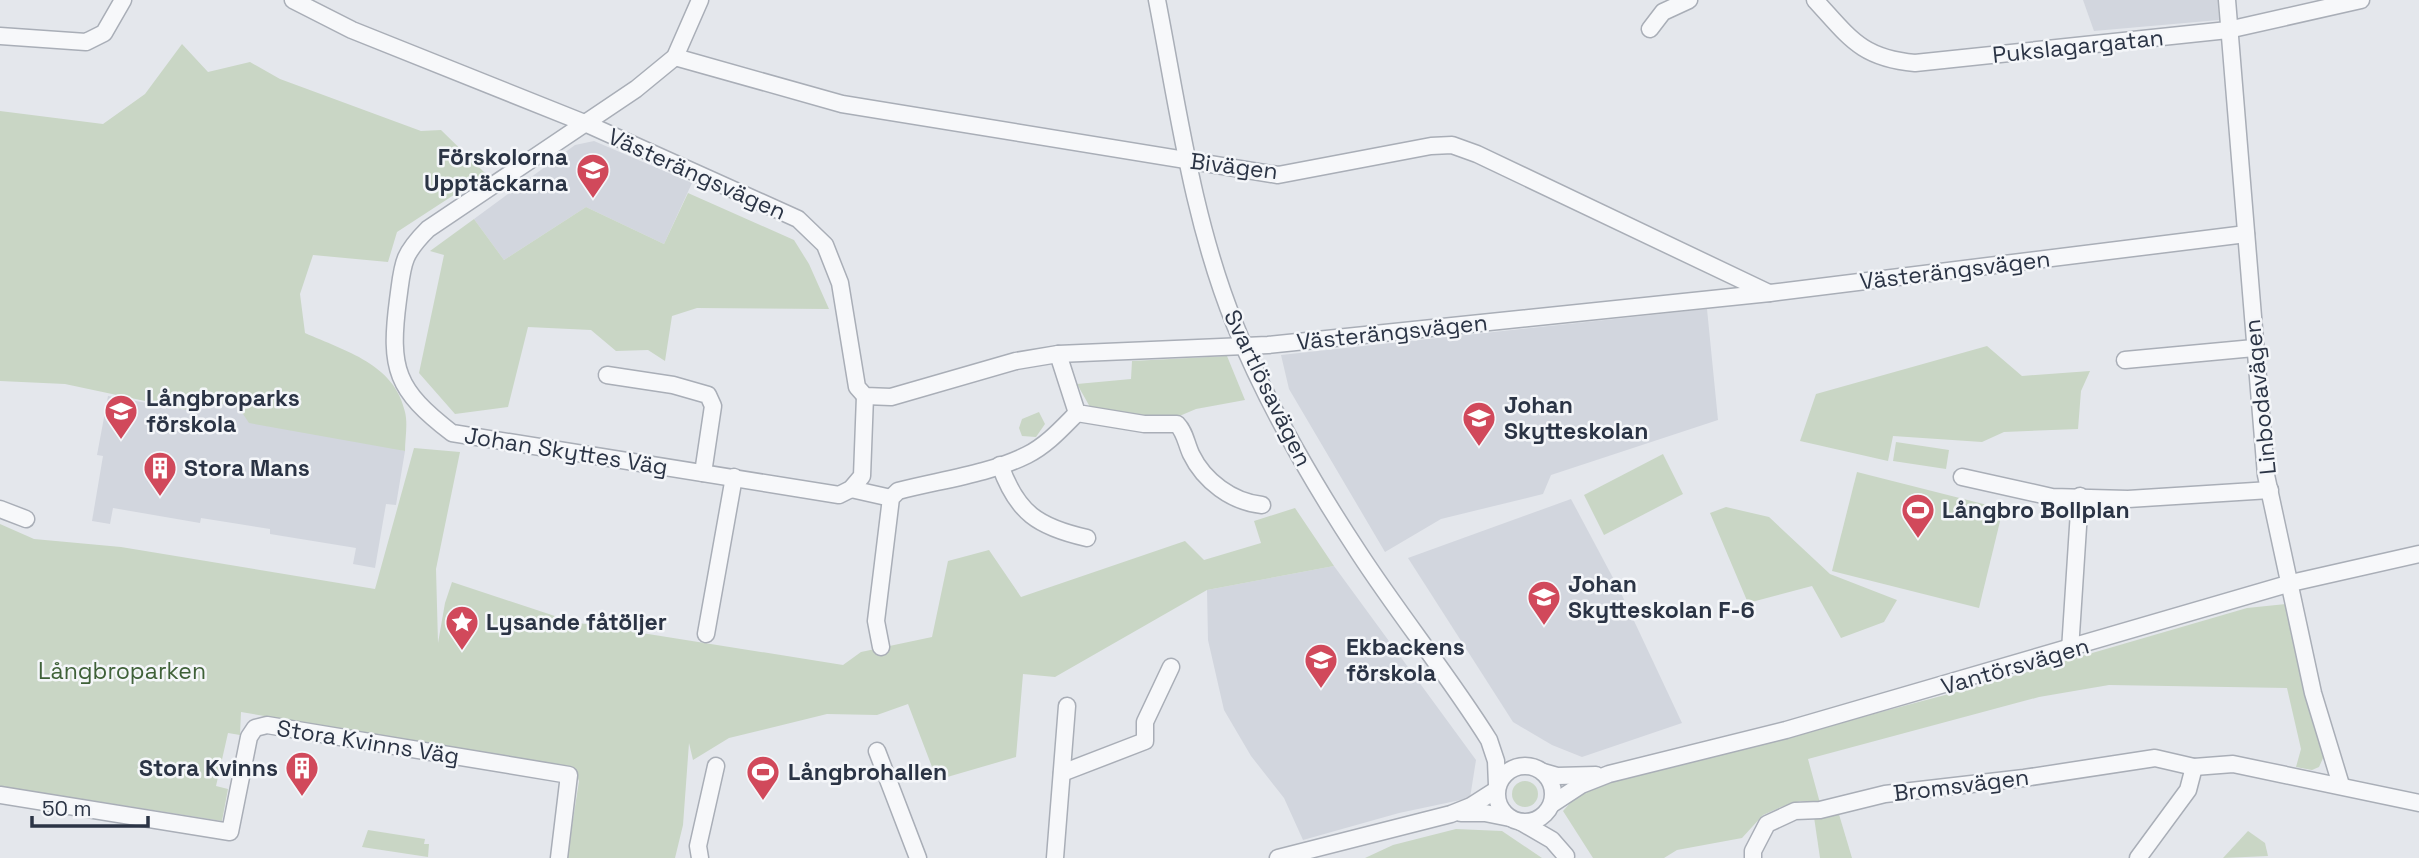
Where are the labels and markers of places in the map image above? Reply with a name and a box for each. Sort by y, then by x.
place label: Förskolorna Upptäckarna [424,142,568,198]
school or university icon: Förskolorna Upptäckarna [574,151,612,200]
place label: Långbroparks förskola [146,383,300,439]
place label: Johan Skytteskolan [1504,390,1648,446]
school or university icon: Långbroparks förskola [102,392,140,441]
school or university icon: Johan Skytteskolan [1460,399,1498,448]
building icon: Stora Mans [141,449,179,498]
place label: Stora Mans [184,453,310,483]
sports icon: Långbro Bollplan [1899,491,1937,540]
place label: Långbro Bollplan [1942,495,2130,525]
place label: Johan Skytteskolan F-6 [1568,569,1755,625]
school or university icon: Johan Skytteskolan F-6 [1525,578,1563,627]
place icon: Lysande fåtöljer [443,603,481,652]
place label: Lysande fåtöljer [486,607,667,637]
place label: Ekbackens förskola [1346,632,1465,688]
school or university icon: Ekbackens förskola [1302,641,1340,690]
building icon: Stora Kvinns [283,749,321,798]
place label: Stora Kvinns [139,753,278,783]
sports icon: Långbrohallen [744,753,782,802]
place label: Långbrohallen [788,757,947,787]

